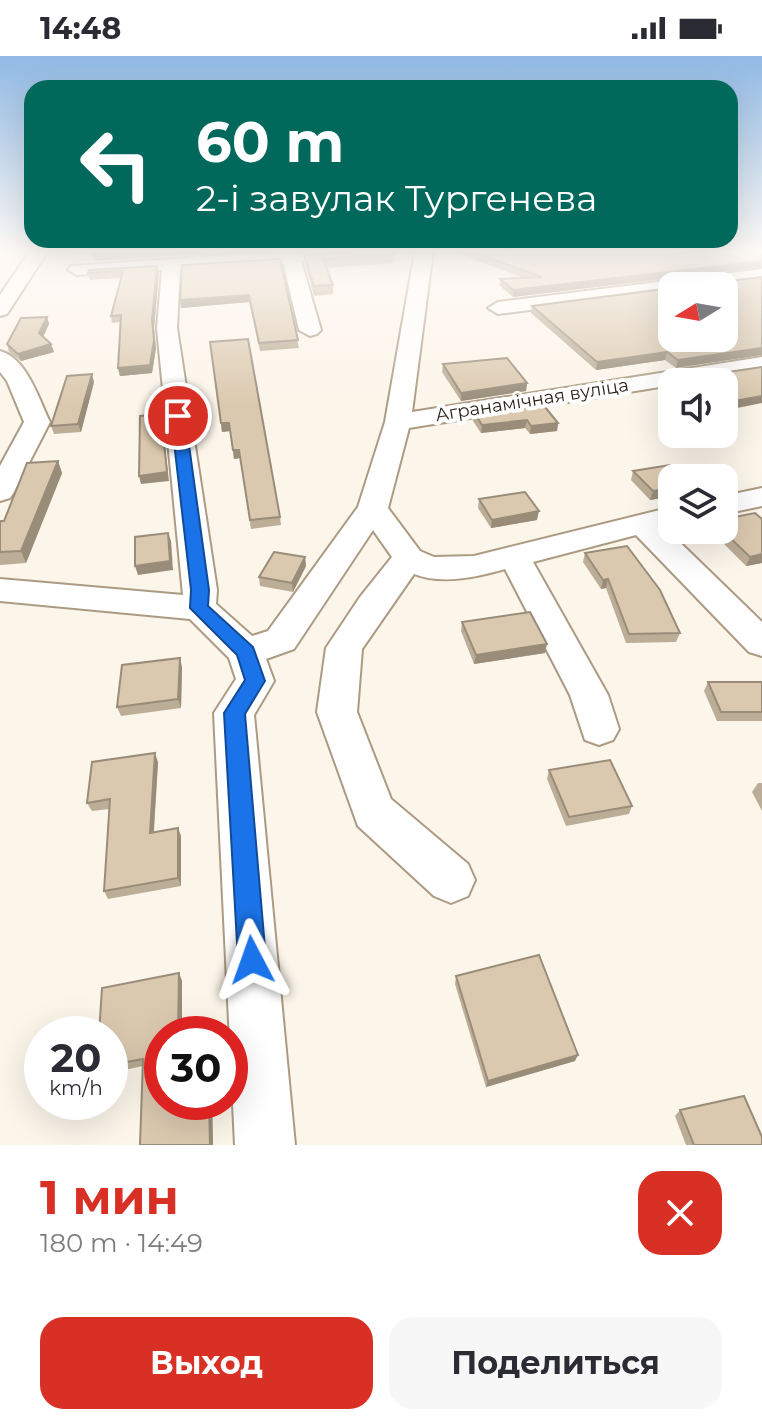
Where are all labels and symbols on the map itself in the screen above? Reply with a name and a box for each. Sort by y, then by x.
north arrow [658,272,738,352]
street label: Агранамічная вуліца [434,374,630,426]
pin [144,382,212,450]
position arrow [210,918,294,1002]
speed limit sign: 30 [144,1016,248,1120]

